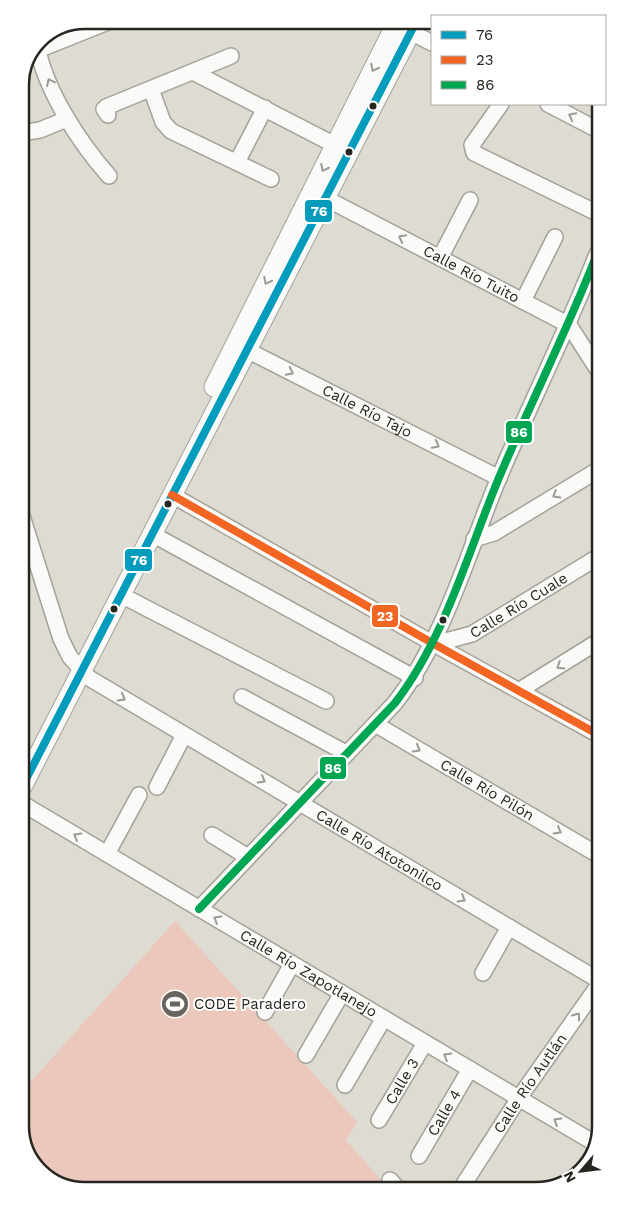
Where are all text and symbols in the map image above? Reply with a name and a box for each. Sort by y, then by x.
legend [431,15,606,105]
text: 76 [476,26,493,44]
text: 23 [476,51,494,69]
one-way arrow [370,63,380,72]
text: 86 [476,76,494,94]
one-way arrow [46,78,56,87]
unlabelled marker [368,101,378,111]
one-way arrow [569,112,578,122]
unlabelled marker [344,147,354,157]
one-way arrow [320,163,330,172]
line badge: 76 [304,199,333,223]
text: 76 [311,203,328,219]
one-way arrow [398,234,407,244]
street label: Calle Río Tuito [420,242,523,307]
one-way arrow [263,276,273,285]
one-way arrow [285,366,294,376]
street label: Calle Río Tajo [319,381,415,441]
line badge: 86 [505,420,533,444]
text: 86 [510,424,528,440]
one-way arrow [430,439,439,449]
one-way arrow [553,489,562,499]
unlabelled marker [163,499,173,509]
line badge: 76 [124,548,153,572]
text: 76 [131,552,148,568]
street label: Calle Río Cuale [467,569,571,642]
unlabelled marker [109,604,119,614]
line badge: 23 [371,604,399,628]
text: 23 [377,608,393,624]
unlabelled marker [438,615,448,625]
one-way arrow [556,659,565,669]
one-way arrow [116,691,125,701]
one-way arrow [412,742,421,752]
street label: Calle Río Pilón [437,755,537,824]
line badge: 86 [319,756,347,780]
text: 86 [324,760,342,776]
one-way arrow [257,774,266,784]
street label: Calle Río Atotonilco [313,806,446,895]
one-way arrow [552,825,561,835]
one-way arrow [74,833,83,843]
one-way arrow [456,892,465,902]
one-way arrow [214,916,223,926]
street label: Calle Río Zapotlanejo [237,926,380,1021]
sports icon: CODE Paradero [160,989,190,1019]
place label: CODE Paradero [194,995,306,1013]
one-way arrow [571,1012,580,1022]
street label: Calle Río Autlán [490,1030,571,1137]
one-way arrow [444,1052,453,1062]
street label: Calle 3 [381,1055,423,1108]
street label: Calle 4 [424,1086,465,1139]
one-way arrow [554,1118,563,1128]
north arrow [556,1146,606,1196]
text: N [560,1169,579,1185]

